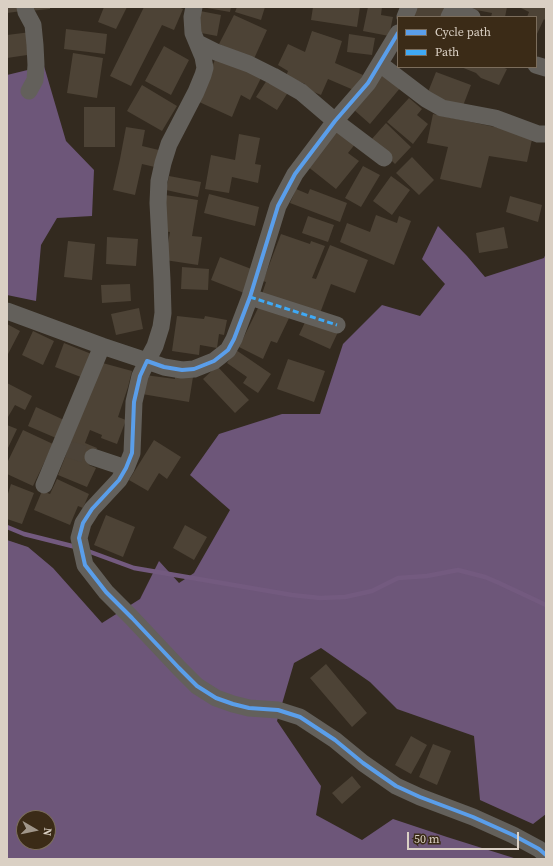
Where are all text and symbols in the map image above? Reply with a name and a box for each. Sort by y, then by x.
legend [397,16,537,68]
text: Cycle path [435,24,491,40]
text: Path [435,44,459,60]
north arrow [16,810,56,850]
scale bar [409,824,521,850]
text: N [39,827,55,837]
text: 50 m [414,831,440,847]

